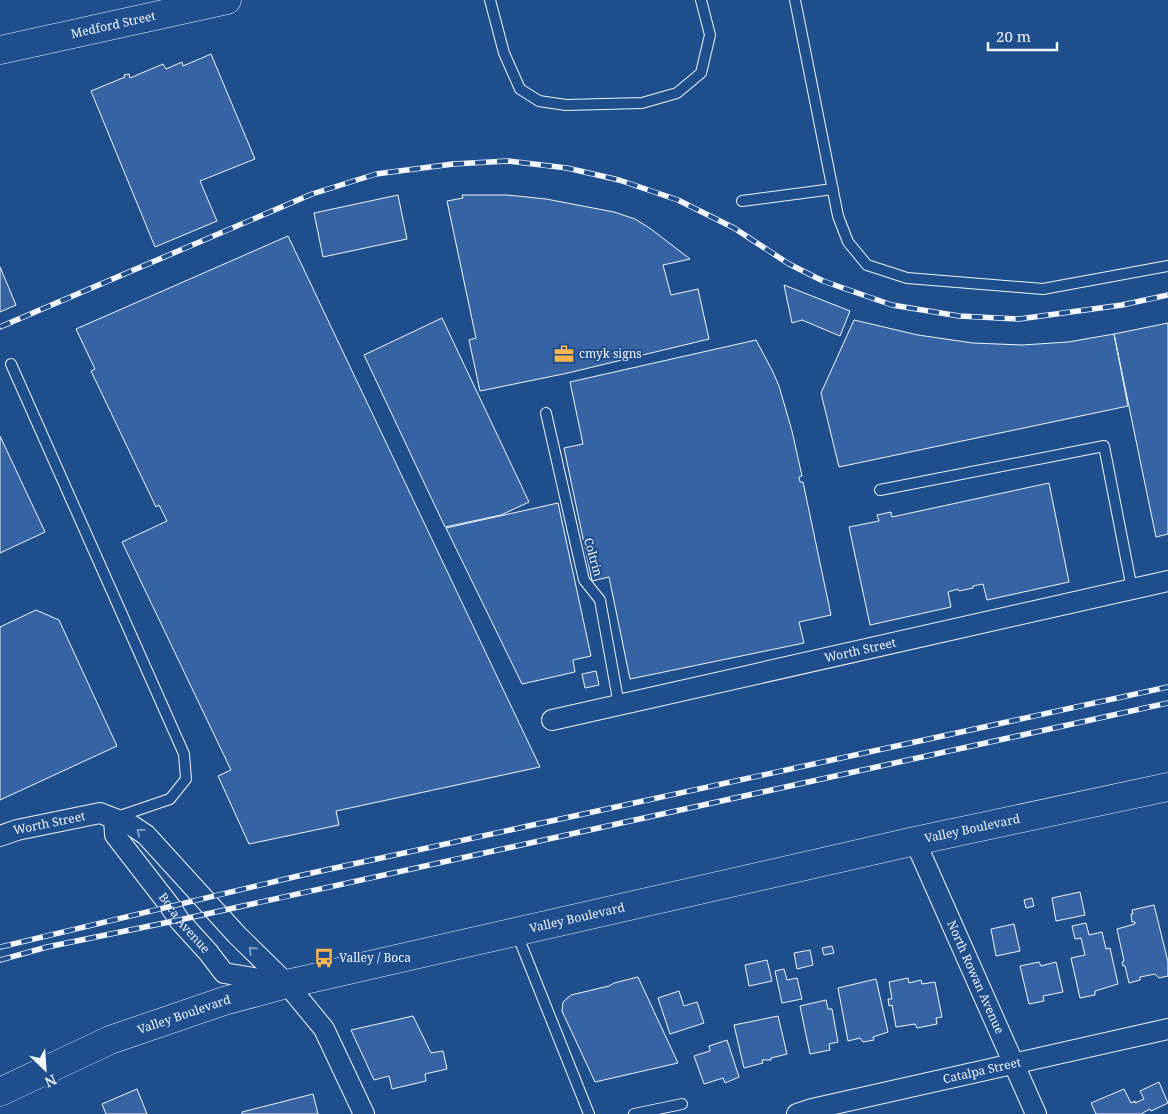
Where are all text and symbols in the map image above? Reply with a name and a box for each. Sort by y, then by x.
street label: Medford Street [69,7,157,42]
scale bar [988,20,1057,52]
text: 20 m [996,26,1031,46]
office icon: cmyk signs [553,343,575,365]
place label: cmyk signs [579,345,642,362]
street label: Coltrin [580,536,607,578]
street label: Worth Street [823,634,898,666]
street label: Worth Street [12,807,87,839]
street label: Valley Boulevard [923,810,1022,847]
one-way arrow [137,829,146,838]
street label: Boca Avenue [155,889,214,957]
street label: Valley Boulevard [528,898,627,937]
street label: North Rowan Avenue [943,918,1008,1036]
one-way arrow [249,946,258,955]
bus stop icon: Valley / Boca [313,947,335,969]
place label: Valley / Boca [339,949,411,966]
street label: Valley Boulevard [135,990,233,1038]
north arrow [20,1044,70,1094]
street label: Catalpa Street [941,1053,1023,1087]
text: N [42,1070,60,1092]

